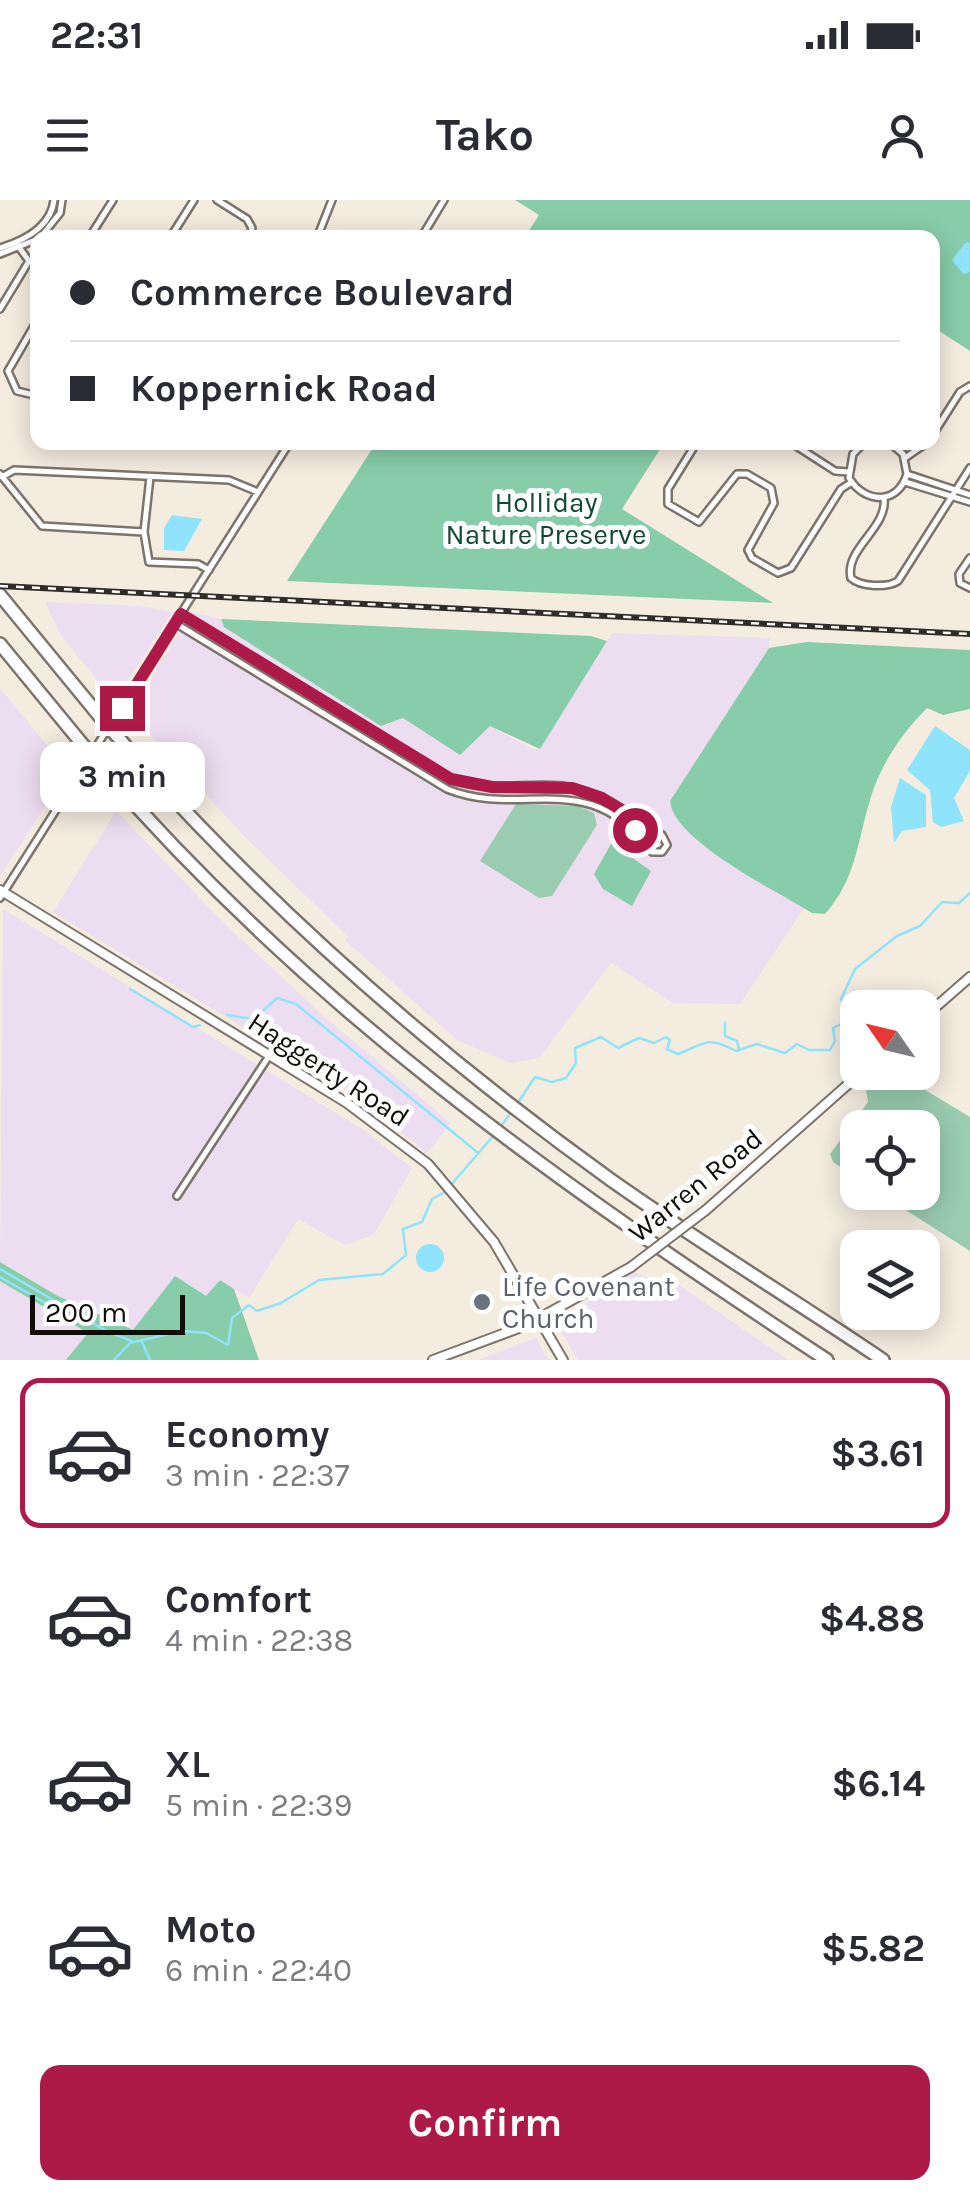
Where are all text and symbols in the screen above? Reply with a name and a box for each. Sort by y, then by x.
text: 22:31 [50,13,143,58]
icon: menu [40,108,95,163]
icon: person [875,108,930,163]
text: Tako [436,109,534,161]
text: Commerce Boulevard [130,270,515,315]
text: Koppernick Road [130,366,438,411]
park label: Holliday Nature Preserve [446,486,646,551]
route end [100,686,145,731]
callout: 3 min [39,743,204,813]
text: 3 min [78,758,167,795]
route start [613,808,658,853]
north arrow [840,990,940,1090]
map controls [840,990,940,1330]
street label: Haggerty Road [242,1005,415,1134]
button: locate [840,1110,940,1210]
street label: Warren Road [622,1122,769,1249]
button: layers [840,1230,940,1330]
place label: Life Covenant Church [502,1270,675,1335]
scale bar [30,1290,185,1334]
marker: Life Covenant Church [471,1291,493,1313]
text: 200 m [45,1296,127,1329]
icon: car [45,1408,135,1498]
text: Economy [165,1412,329,1457]
text: $3.61 [830,1431,925,1476]
text: 3 min · 22:37 [165,1457,350,1494]
icon: car [45,1573,135,1663]
text: Comfort [165,1577,312,1622]
text: $4.88 [819,1596,925,1641]
text: 4 min · 22:38 [165,1622,353,1659]
icon: car [45,1738,135,1828]
text: XL [165,1742,210,1787]
text: $6.14 [831,1761,925,1806]
text: 5 min · 22:39 [165,1787,352,1824]
icon: car [45,1903,135,1993]
text: Moto [165,1907,256,1952]
text: $5.82 [821,1926,925,1971]
text: 6 min · 22:40 [165,1952,352,1989]
button: Confirm [40,2065,930,2180]

